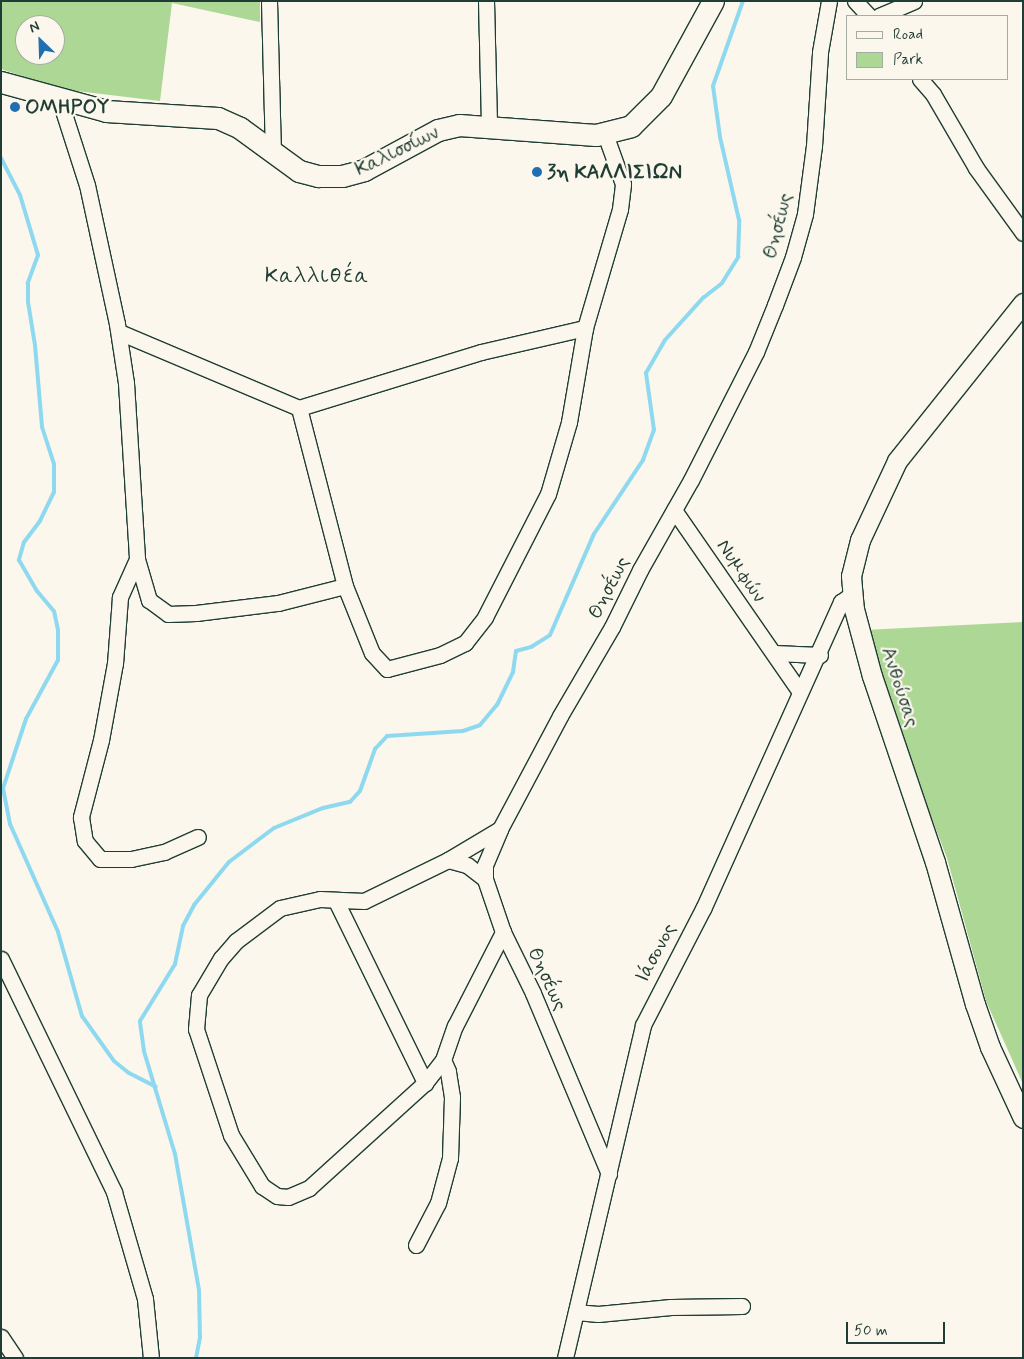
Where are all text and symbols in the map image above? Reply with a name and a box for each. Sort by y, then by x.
north arrow [15,15,65,65]
legend [846,15,1009,80]
text: N [26,17,42,37]
text: Road [893,25,923,45]
text: Park [893,50,923,70]
place label: ΟΜΗΡΟΥ [25,95,109,119]
marker: ΟΜΗΡΟΥ [9,101,21,113]
street label: Καλισσίων [351,120,443,182]
place label: 3η ΚΑΛΛΙΣΙΩΝ [547,160,682,184]
marker: 3η ΚΑΛΛΙΣΙΩΝ [531,166,543,178]
street label: Θησέως [758,191,798,261]
district label: Καλλιθέα [264,264,370,290]
street label: Νυμφών [711,535,771,607]
street label: Θησέως [583,553,635,623]
street label: Ανθούσας [876,644,924,730]
street label: Ιάσονος [630,919,682,987]
street label: Θησέως [522,944,572,1014]
scale bar [849,1312,948,1344]
text: 50 m [854,1321,888,1341]

